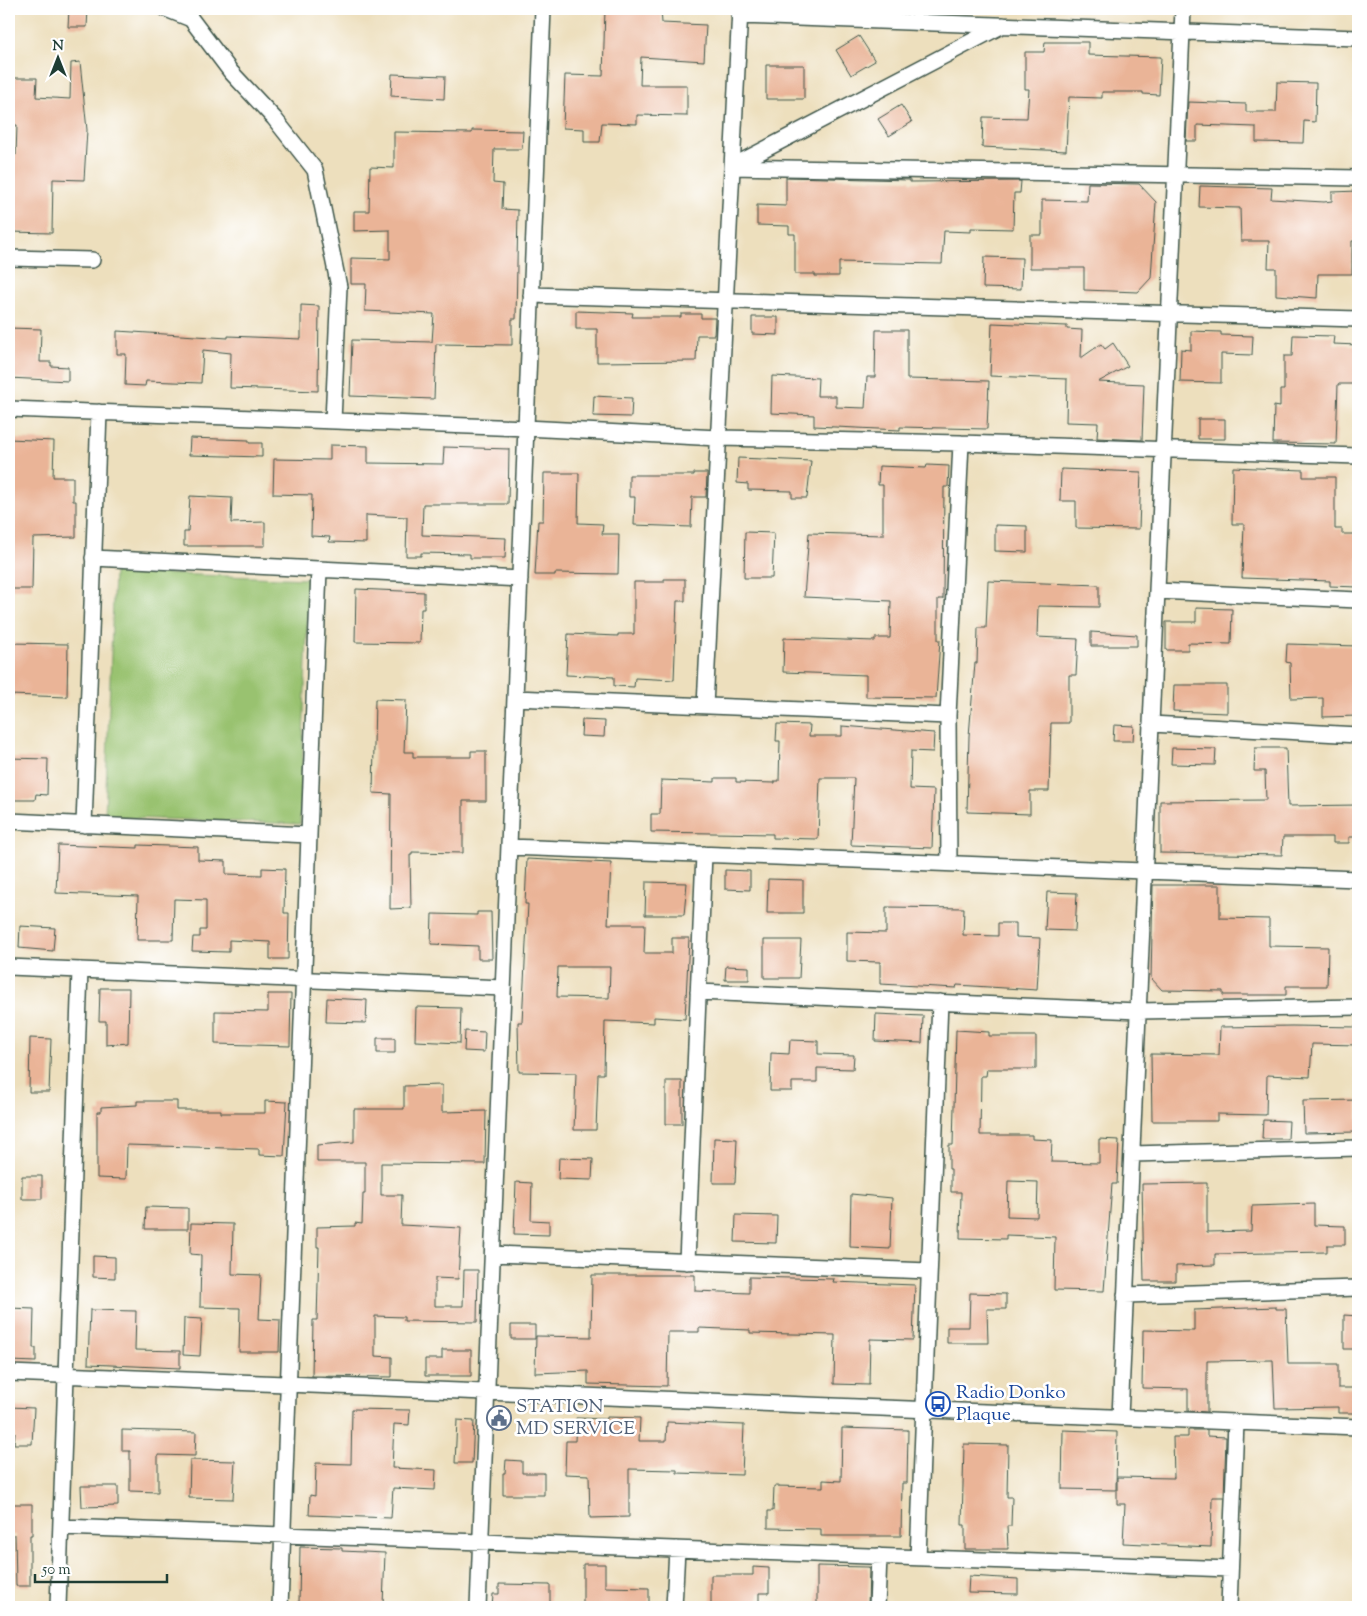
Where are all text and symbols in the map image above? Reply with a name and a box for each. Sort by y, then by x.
north arrow [32,32,82,82]
text: N [52,37,64,57]
place label: Radio Donko Plaque [956,1380,1066,1429]
bus stop icon: Radio Donko Plaque [925,1391,951,1417]
place label: STATION MD SERVICE [516,1394,636,1443]
public building icon: STATION MD SERVICE [486,1405,512,1431]
scale bar [35,1551,168,1583]
text: 50 m [41,1560,71,1581]

